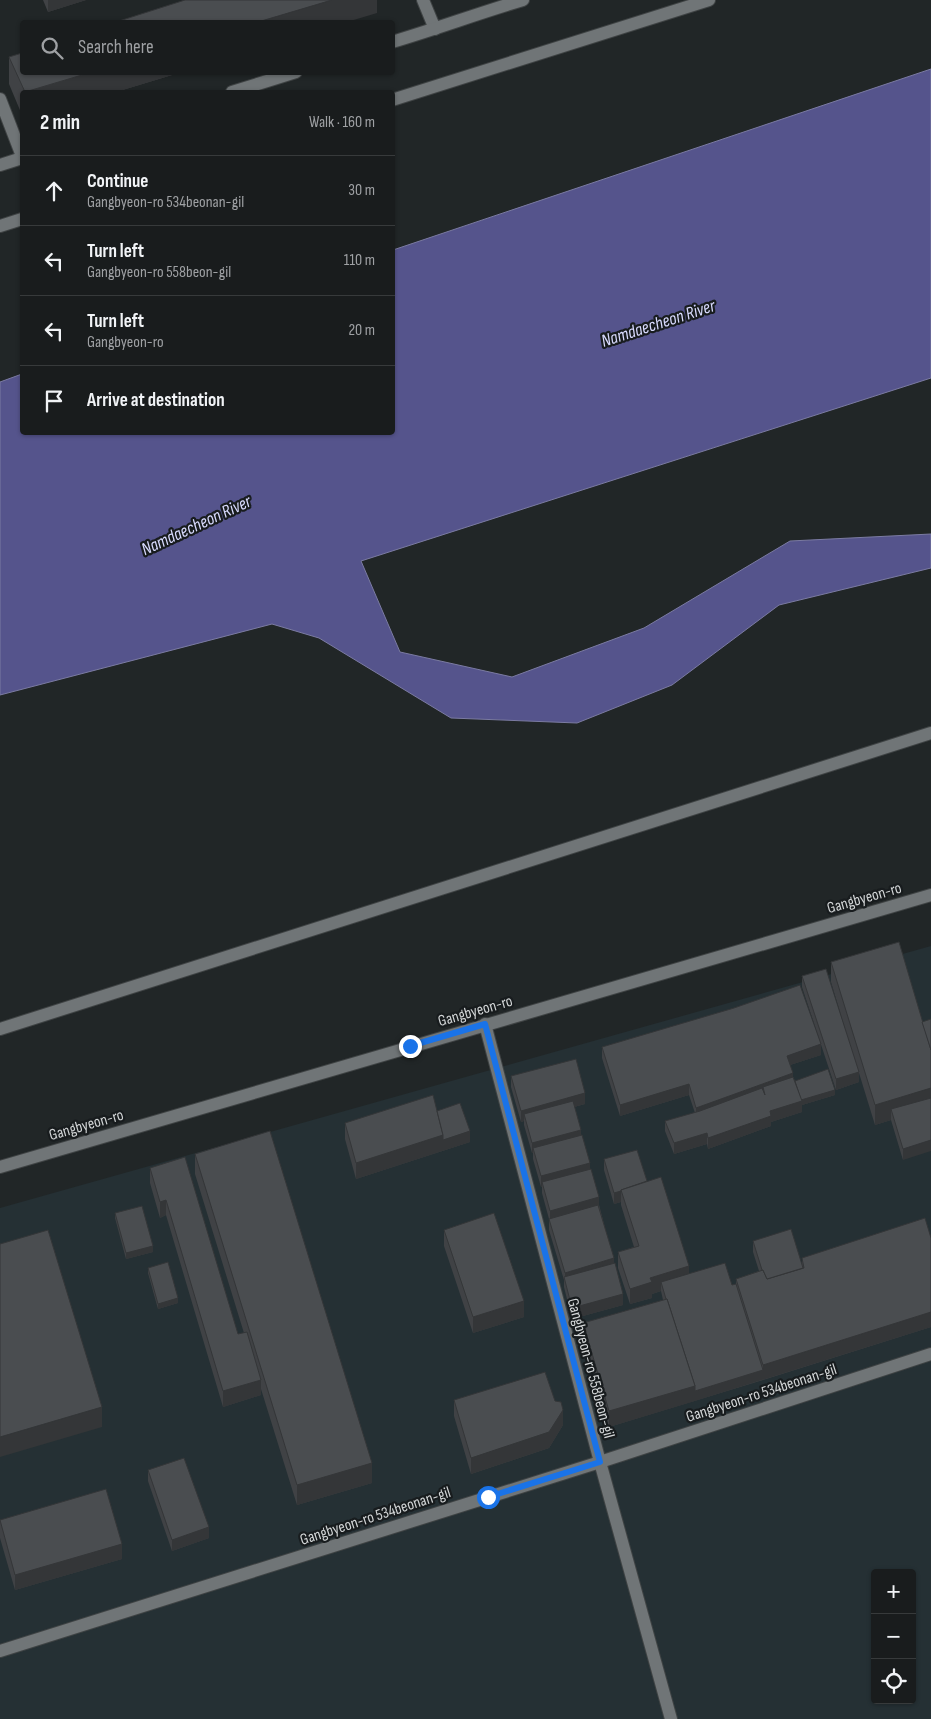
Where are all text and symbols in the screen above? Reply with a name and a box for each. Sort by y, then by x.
search box [20,20,395,75]
icon: search [38,34,66,62]
text: Search here [78,36,154,59]
text: 2 min [40,110,80,135]
text: Walk · 160 m [309,113,375,132]
text: Continue [87,170,148,193]
icon: ahead [40,177,68,205]
text: 30 m [348,181,375,200]
text: Gangbyeon-ro 534beonan-gil [87,193,244,212]
text: Turn left [87,240,144,263]
icon: left [40,247,68,275]
text: 110 m [344,251,375,270]
text: Gangbyeon-ro 558beon-gil [87,263,231,282]
water label: Namdaecheon River [598,295,719,352]
text: Turn left [87,310,144,333]
icon: left [40,317,68,345]
text: 20 m [348,321,375,340]
text: Gangbyeon-ro [87,333,164,352]
icon: arrive [40,387,68,415]
text: Arrive at destination [87,389,225,412]
water label: Namdaecheon River [138,490,255,560]
street label: Gangbyeon-ro [825,879,904,918]
street label: Gangbyeon-ro [436,992,515,1031]
route end [399,1035,422,1058]
street label: Gangbyeon-ro [47,1106,126,1145]
street label: Gangbyeon-ro 558beon-gil [563,1296,618,1440]
street label: Gangbyeon-ro 534beonan-gil [684,1360,839,1427]
street label: Gangbyeon-ro 534beonan-gil [298,1483,453,1550]
route start [477,1486,500,1509]
map controls [871,1569,916,1704]
button: + [871,1569,916,1614]
button: − [871,1614,916,1659]
button: locate [871,1659,916,1704]

